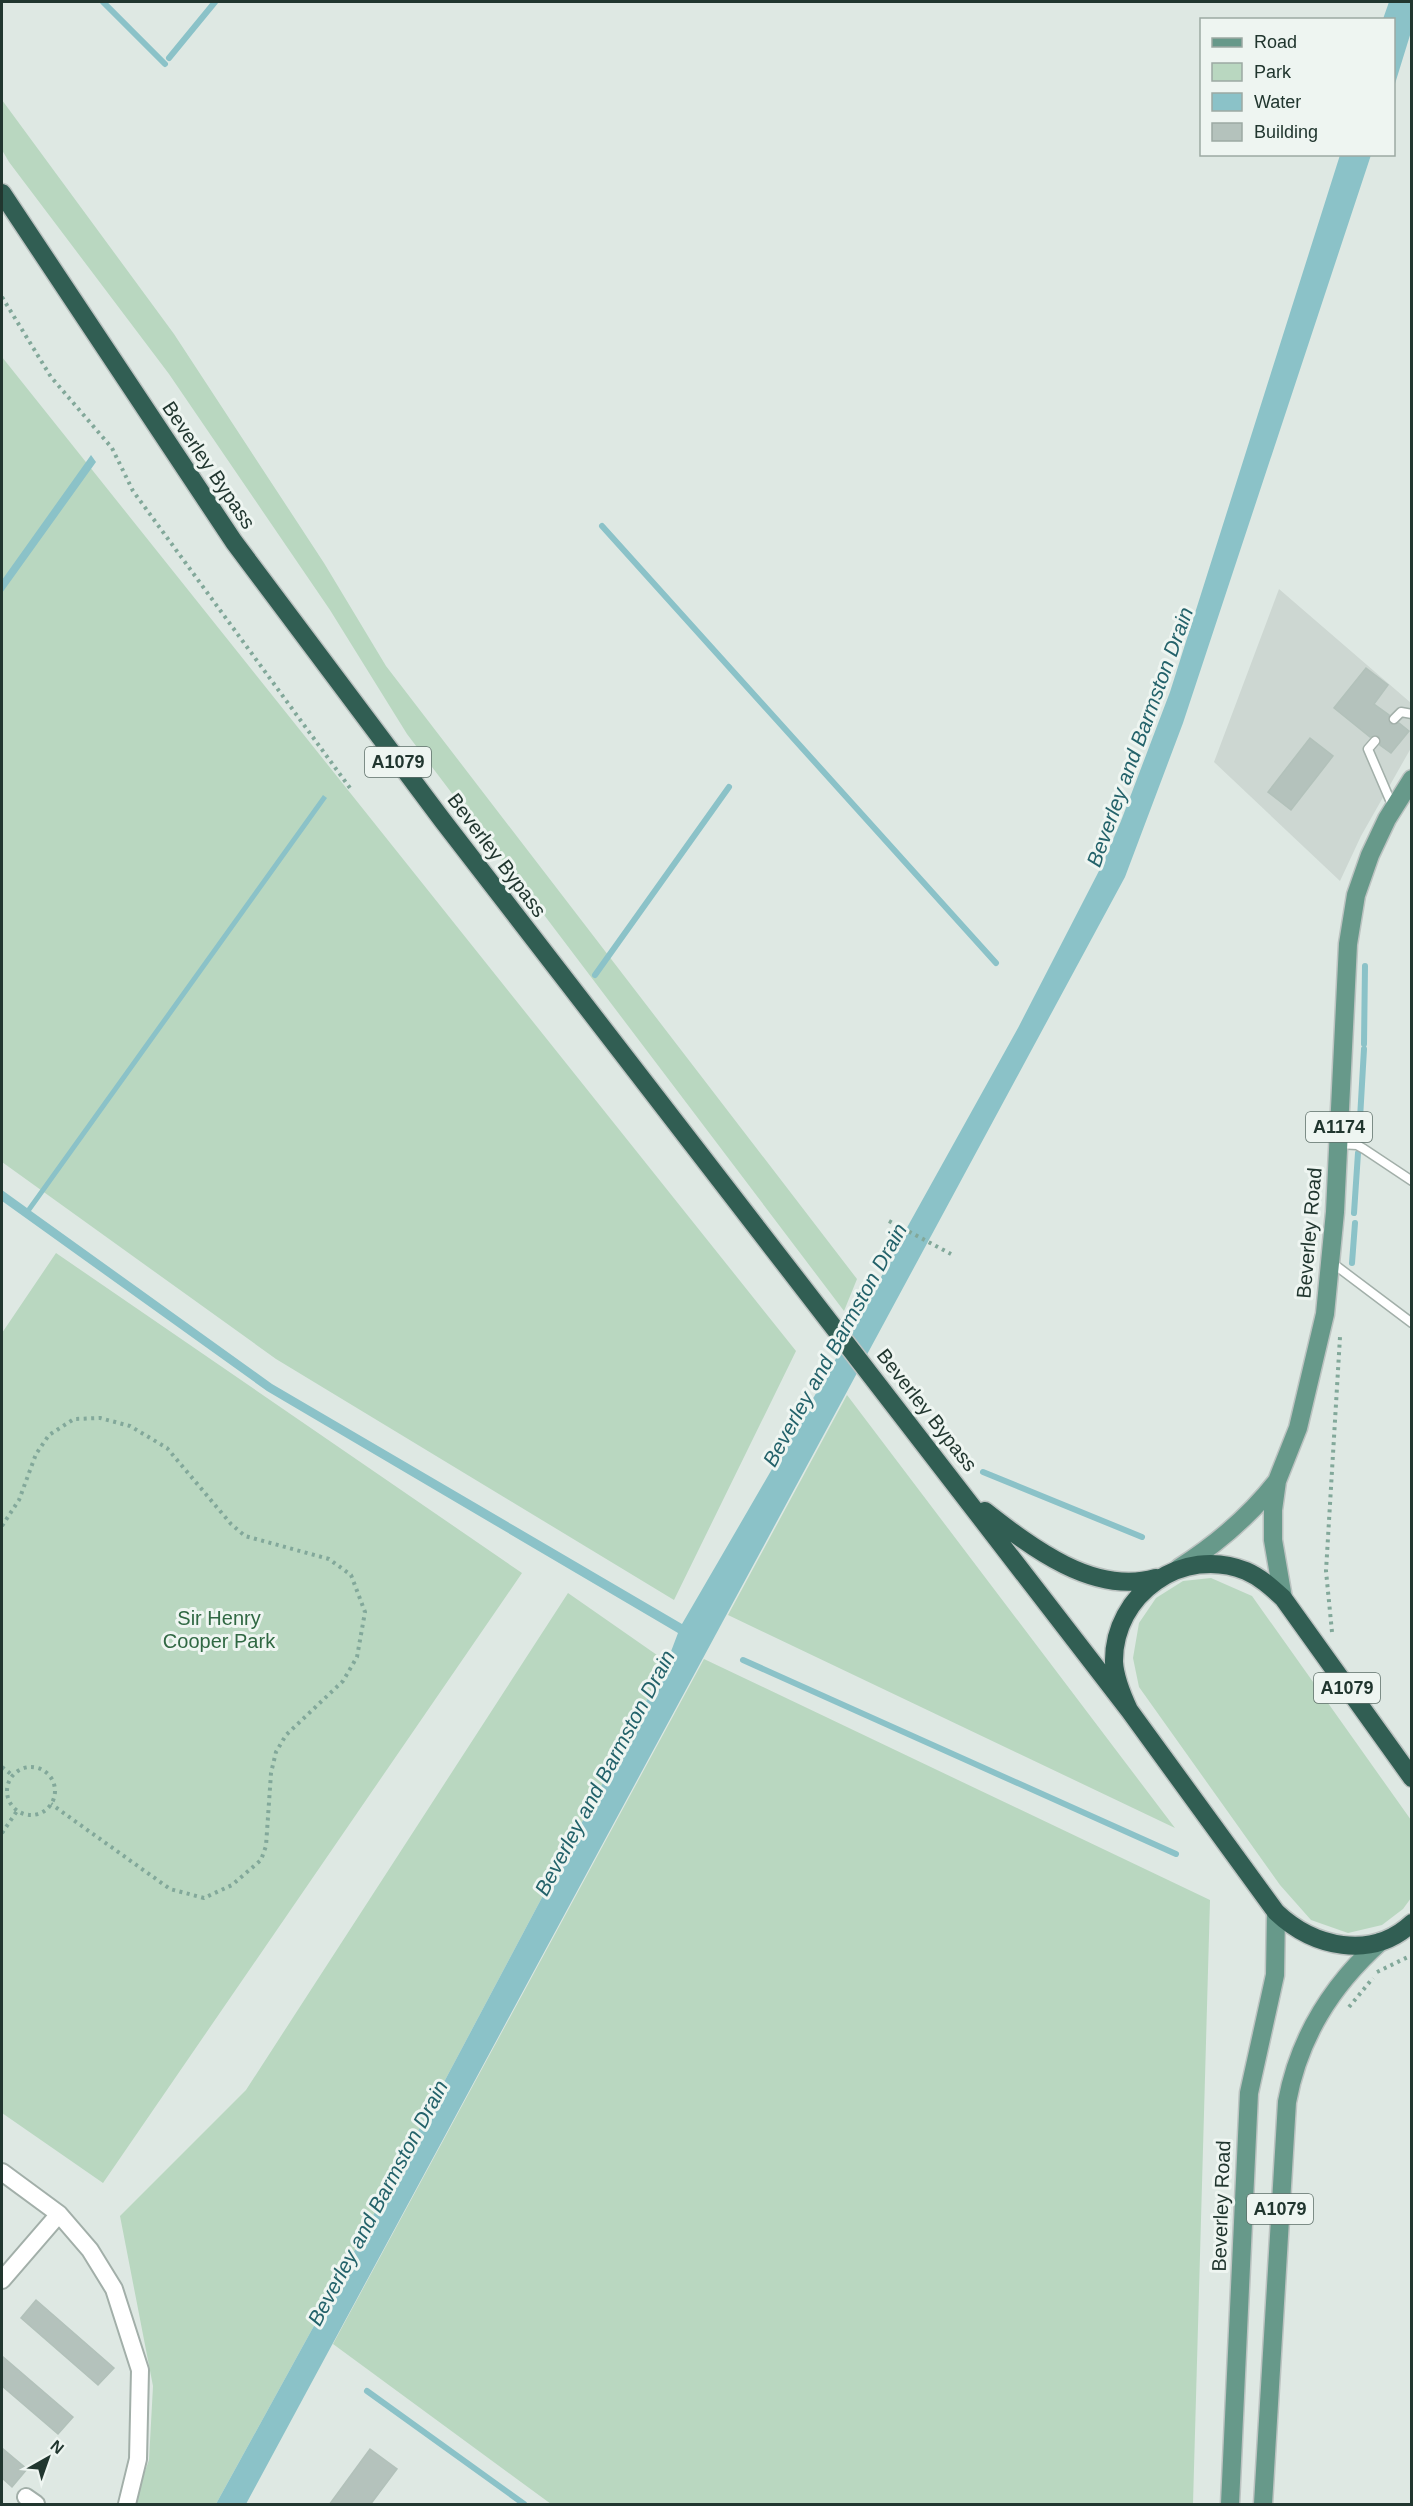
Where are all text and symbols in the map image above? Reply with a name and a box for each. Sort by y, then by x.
legend [1200,18,1395,156]
text: Road [1254,32,1297,52]
text: Park [1254,62,1292,82]
text: Water [1254,92,1301,112]
text: Building [1254,122,1318,142]
street label: Beverley Bypass [158,397,260,533]
water label: Beverley and Barmston Drain [1082,604,1197,870]
road number: A1079 [365,747,431,777]
street label: Beverley Bypass [443,789,551,921]
road number: A1174 [1306,1112,1372,1142]
street label: Beverley Road [1292,1167,1326,1299]
water label: Beverley and Barmston Drain [758,1219,911,1470]
street label: Beverley Bypass [872,1345,982,1475]
park label: Sir Henry Cooper Park [163,1607,276,1652]
water label: Beverley and Barmston Drain [530,1646,679,1899]
road number: A1079 [1314,1673,1380,1703]
water label: Beverley and Barmston Drain [303,2076,452,2329]
street label: Beverley Road [1208,2140,1234,2272]
road number: A1079 [1247,2194,1313,2224]
north arrow [18,2428,78,2488]
text: N [47,2437,67,2457]

